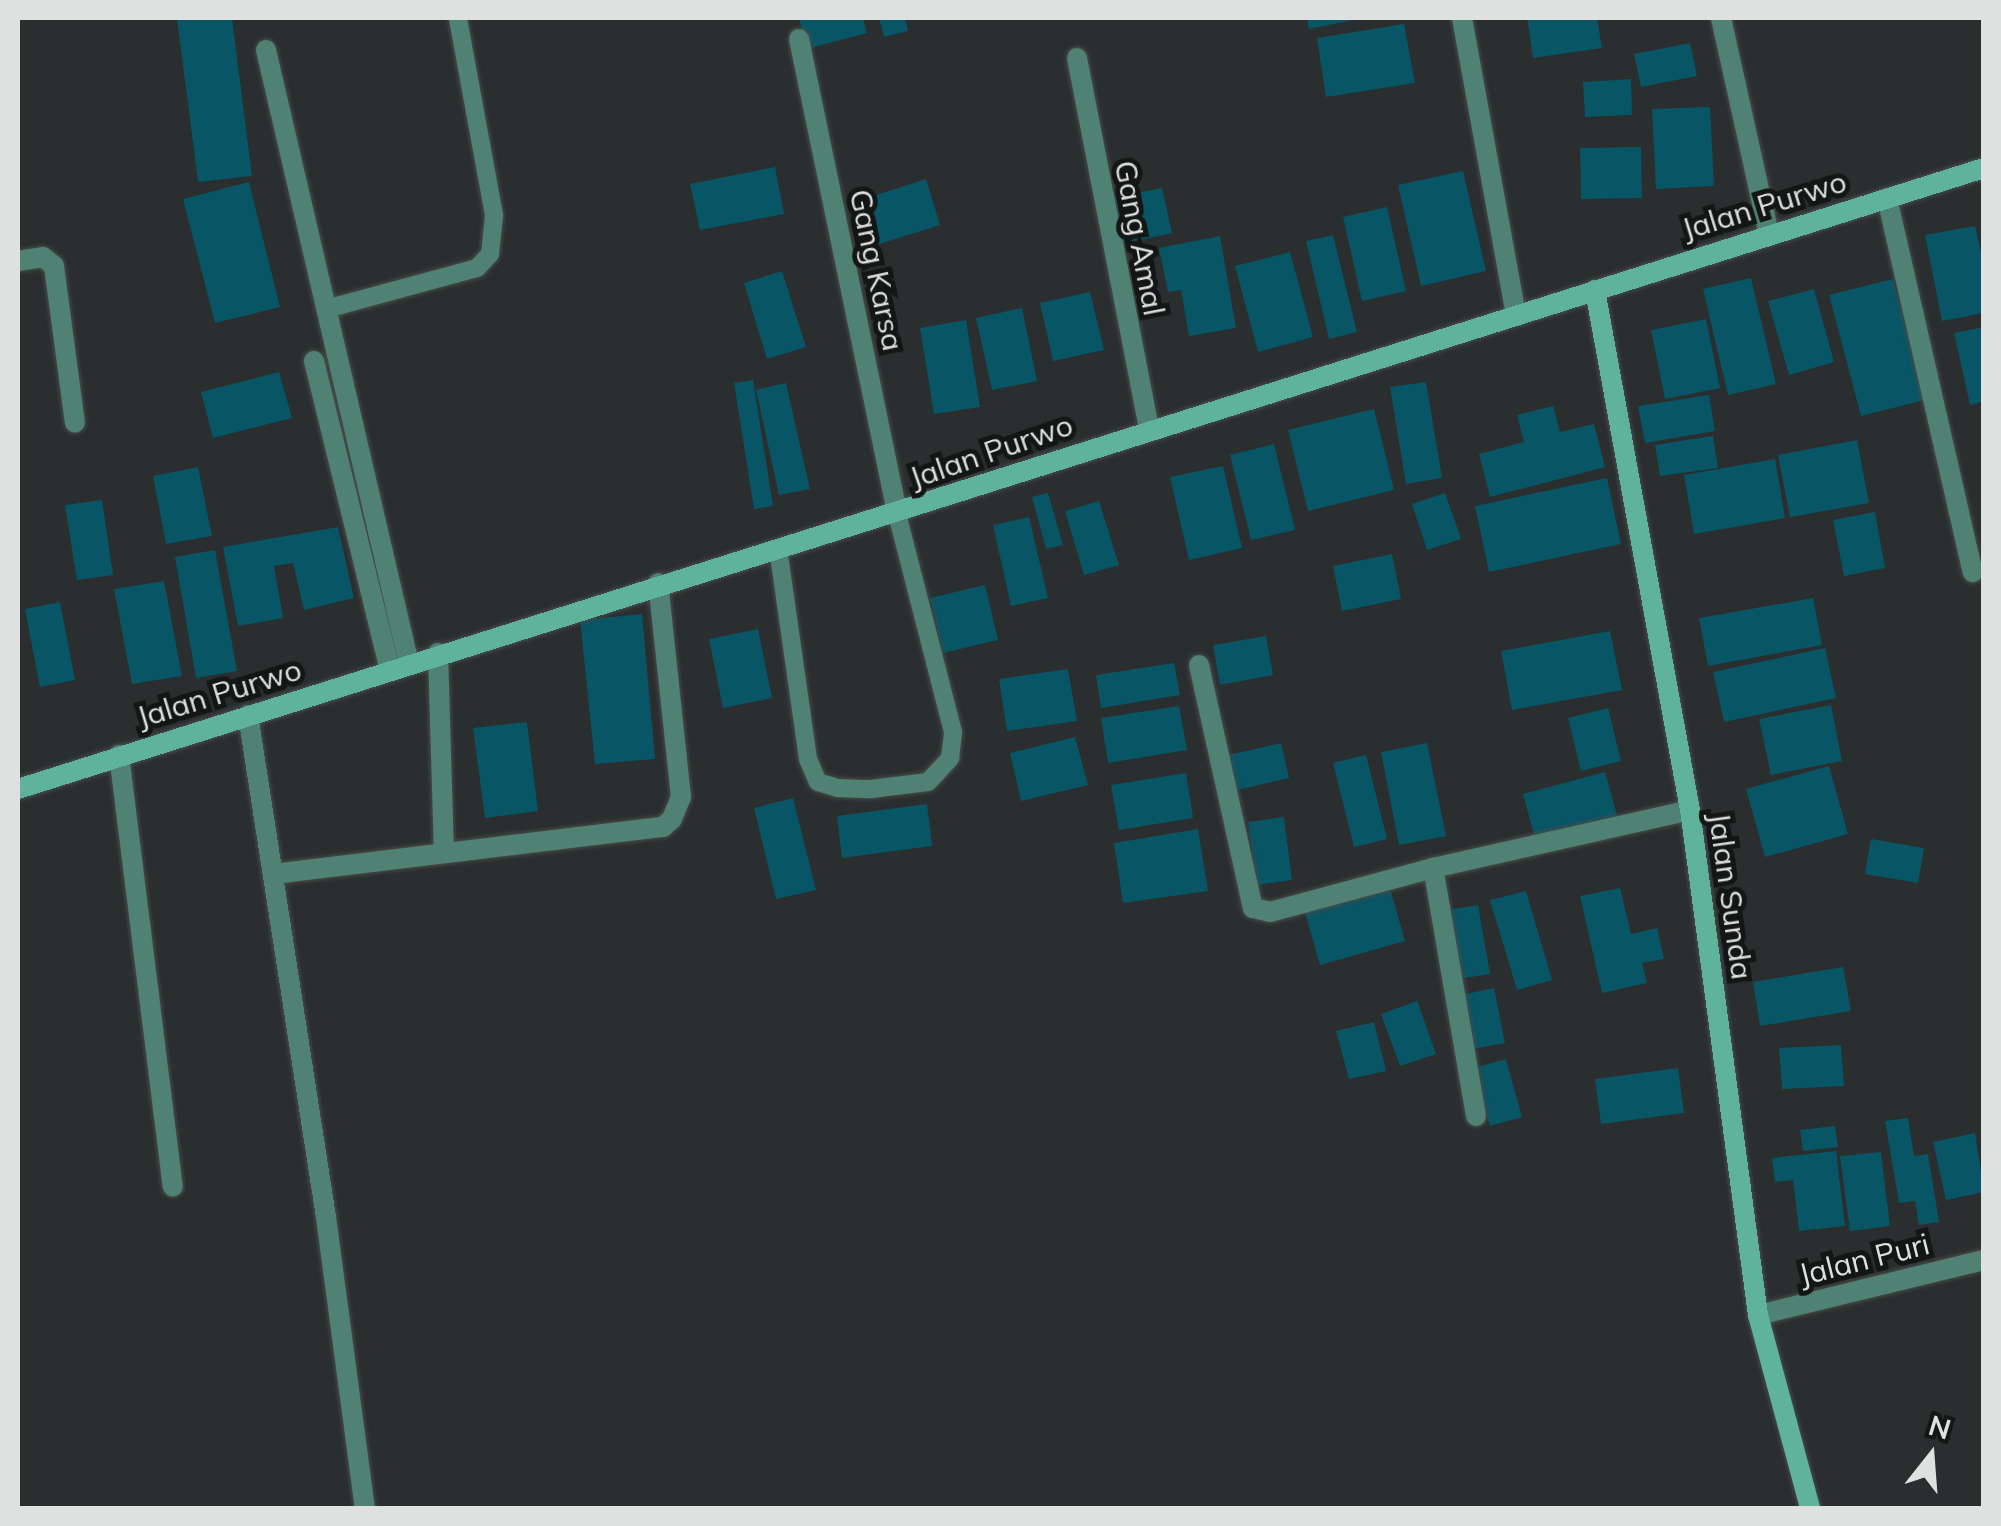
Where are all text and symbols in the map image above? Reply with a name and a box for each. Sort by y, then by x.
street label: Gang Amal [1107,158,1173,318]
street label: Jalan Purwo [1678,163,1850,247]
street label: Gang Karsa [842,186,912,354]
street label: Jalan Purwo [905,406,1077,496]
street label: Jalan Purwo [133,651,305,735]
street label: Jalan Sunda [1701,810,1761,982]
street label: Jalan Puri [1795,1225,1933,1293]
north arrow [1881,1406,1981,1506]
text: N [1925,1407,1955,1447]

